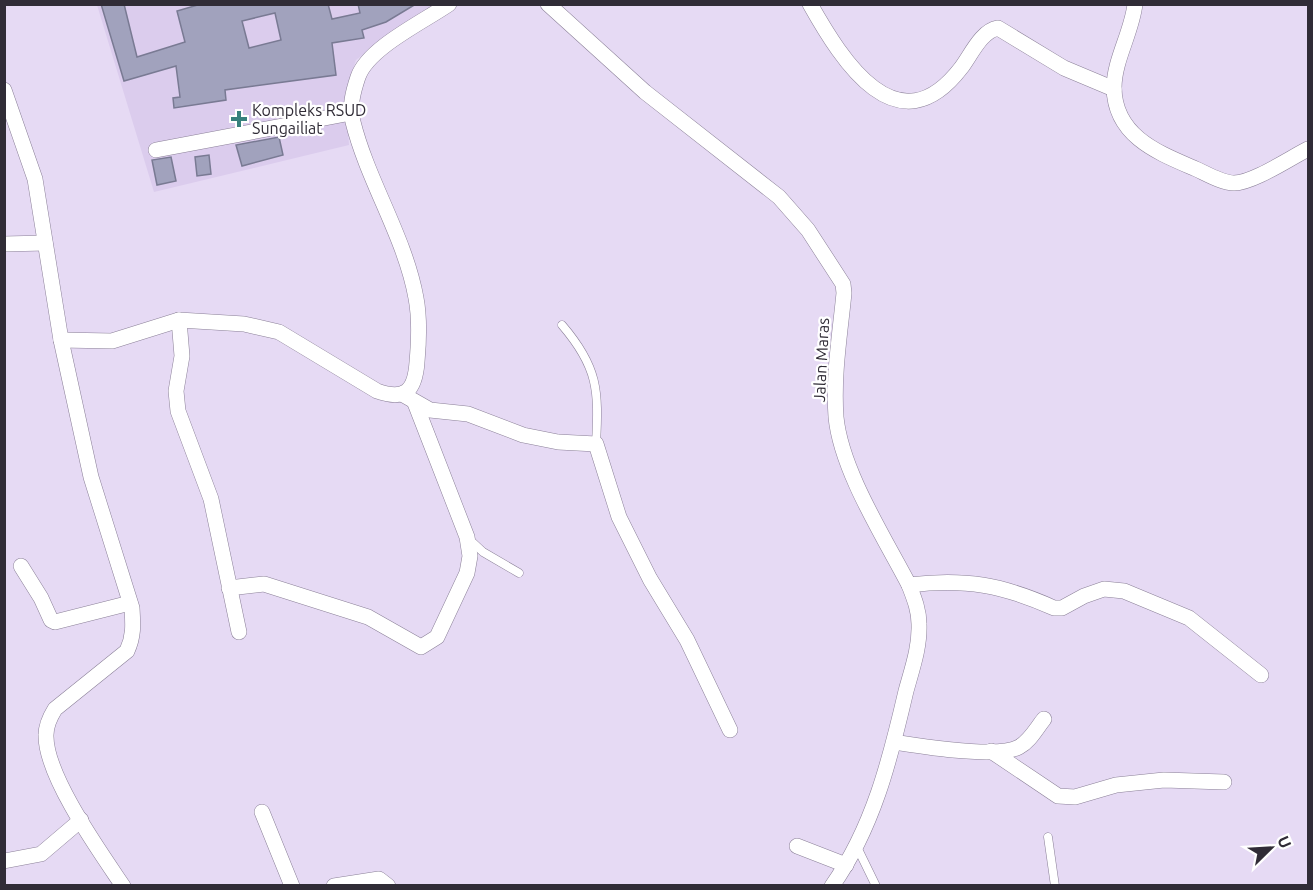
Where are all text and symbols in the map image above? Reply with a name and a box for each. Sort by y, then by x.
place label: Kompleks RSUD Sungailiat [252,101,366,137]
marker: Kompleks RSUD Sungailiat [230,110,248,128]
street label: Jalan Maras [810,317,832,403]
north arrow [1241,818,1301,878]
text: U [1274,833,1295,851]

